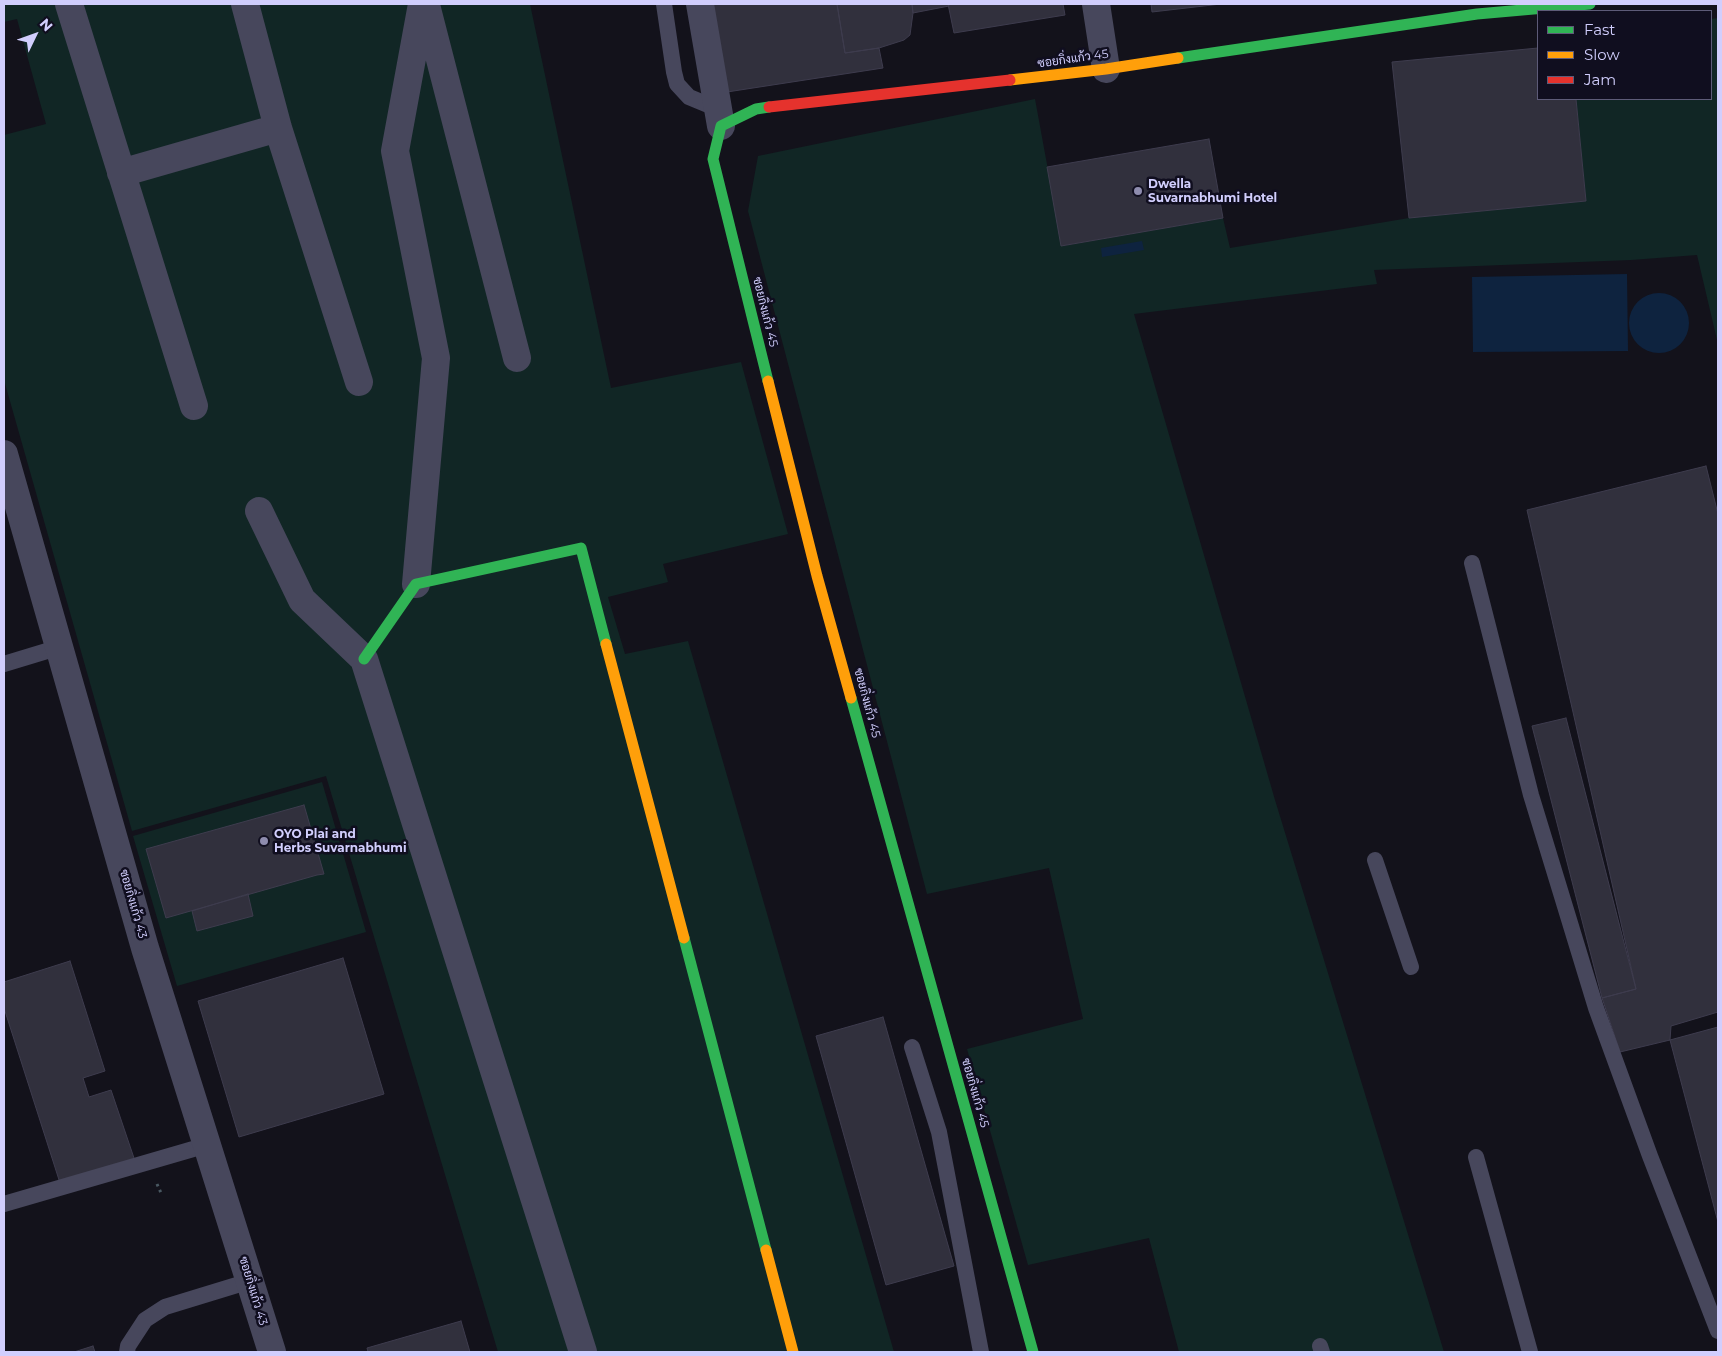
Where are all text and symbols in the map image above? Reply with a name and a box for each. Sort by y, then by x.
north arrow [10,10,60,60]
legend [1537,10,1712,100]
text: N [36,15,57,35]
text: Fast [1584,20,1615,39]
text: Slow [1584,45,1620,64]
street label: ซอยกิ่งแก้ว 45 [1037,47,1109,71]
text: Jam [1584,70,1616,89]
place label: Dwella Suvarnabhumi Hotel [1148,177,1277,205]
marker: Dwella Suvarnabhumi Hotel [1132,185,1144,197]
street label: ซอยกิ่งแก้ว 45 [749,276,781,348]
street label: ซอยกิ่งแก้ว 45 [851,667,883,739]
place label: OYO Plai and Herbs Suvarnabhumi [274,827,407,855]
marker: OYO Plai and Herbs Suvarnabhumi [258,835,270,847]
street label: ซอยกิ่งแก้ว 43 [116,868,150,940]
street label: ซอยกิ่งแก้ว 45 [958,1057,992,1129]
street label: ซอยกิ่งแก้ว 43 [236,1255,270,1327]

